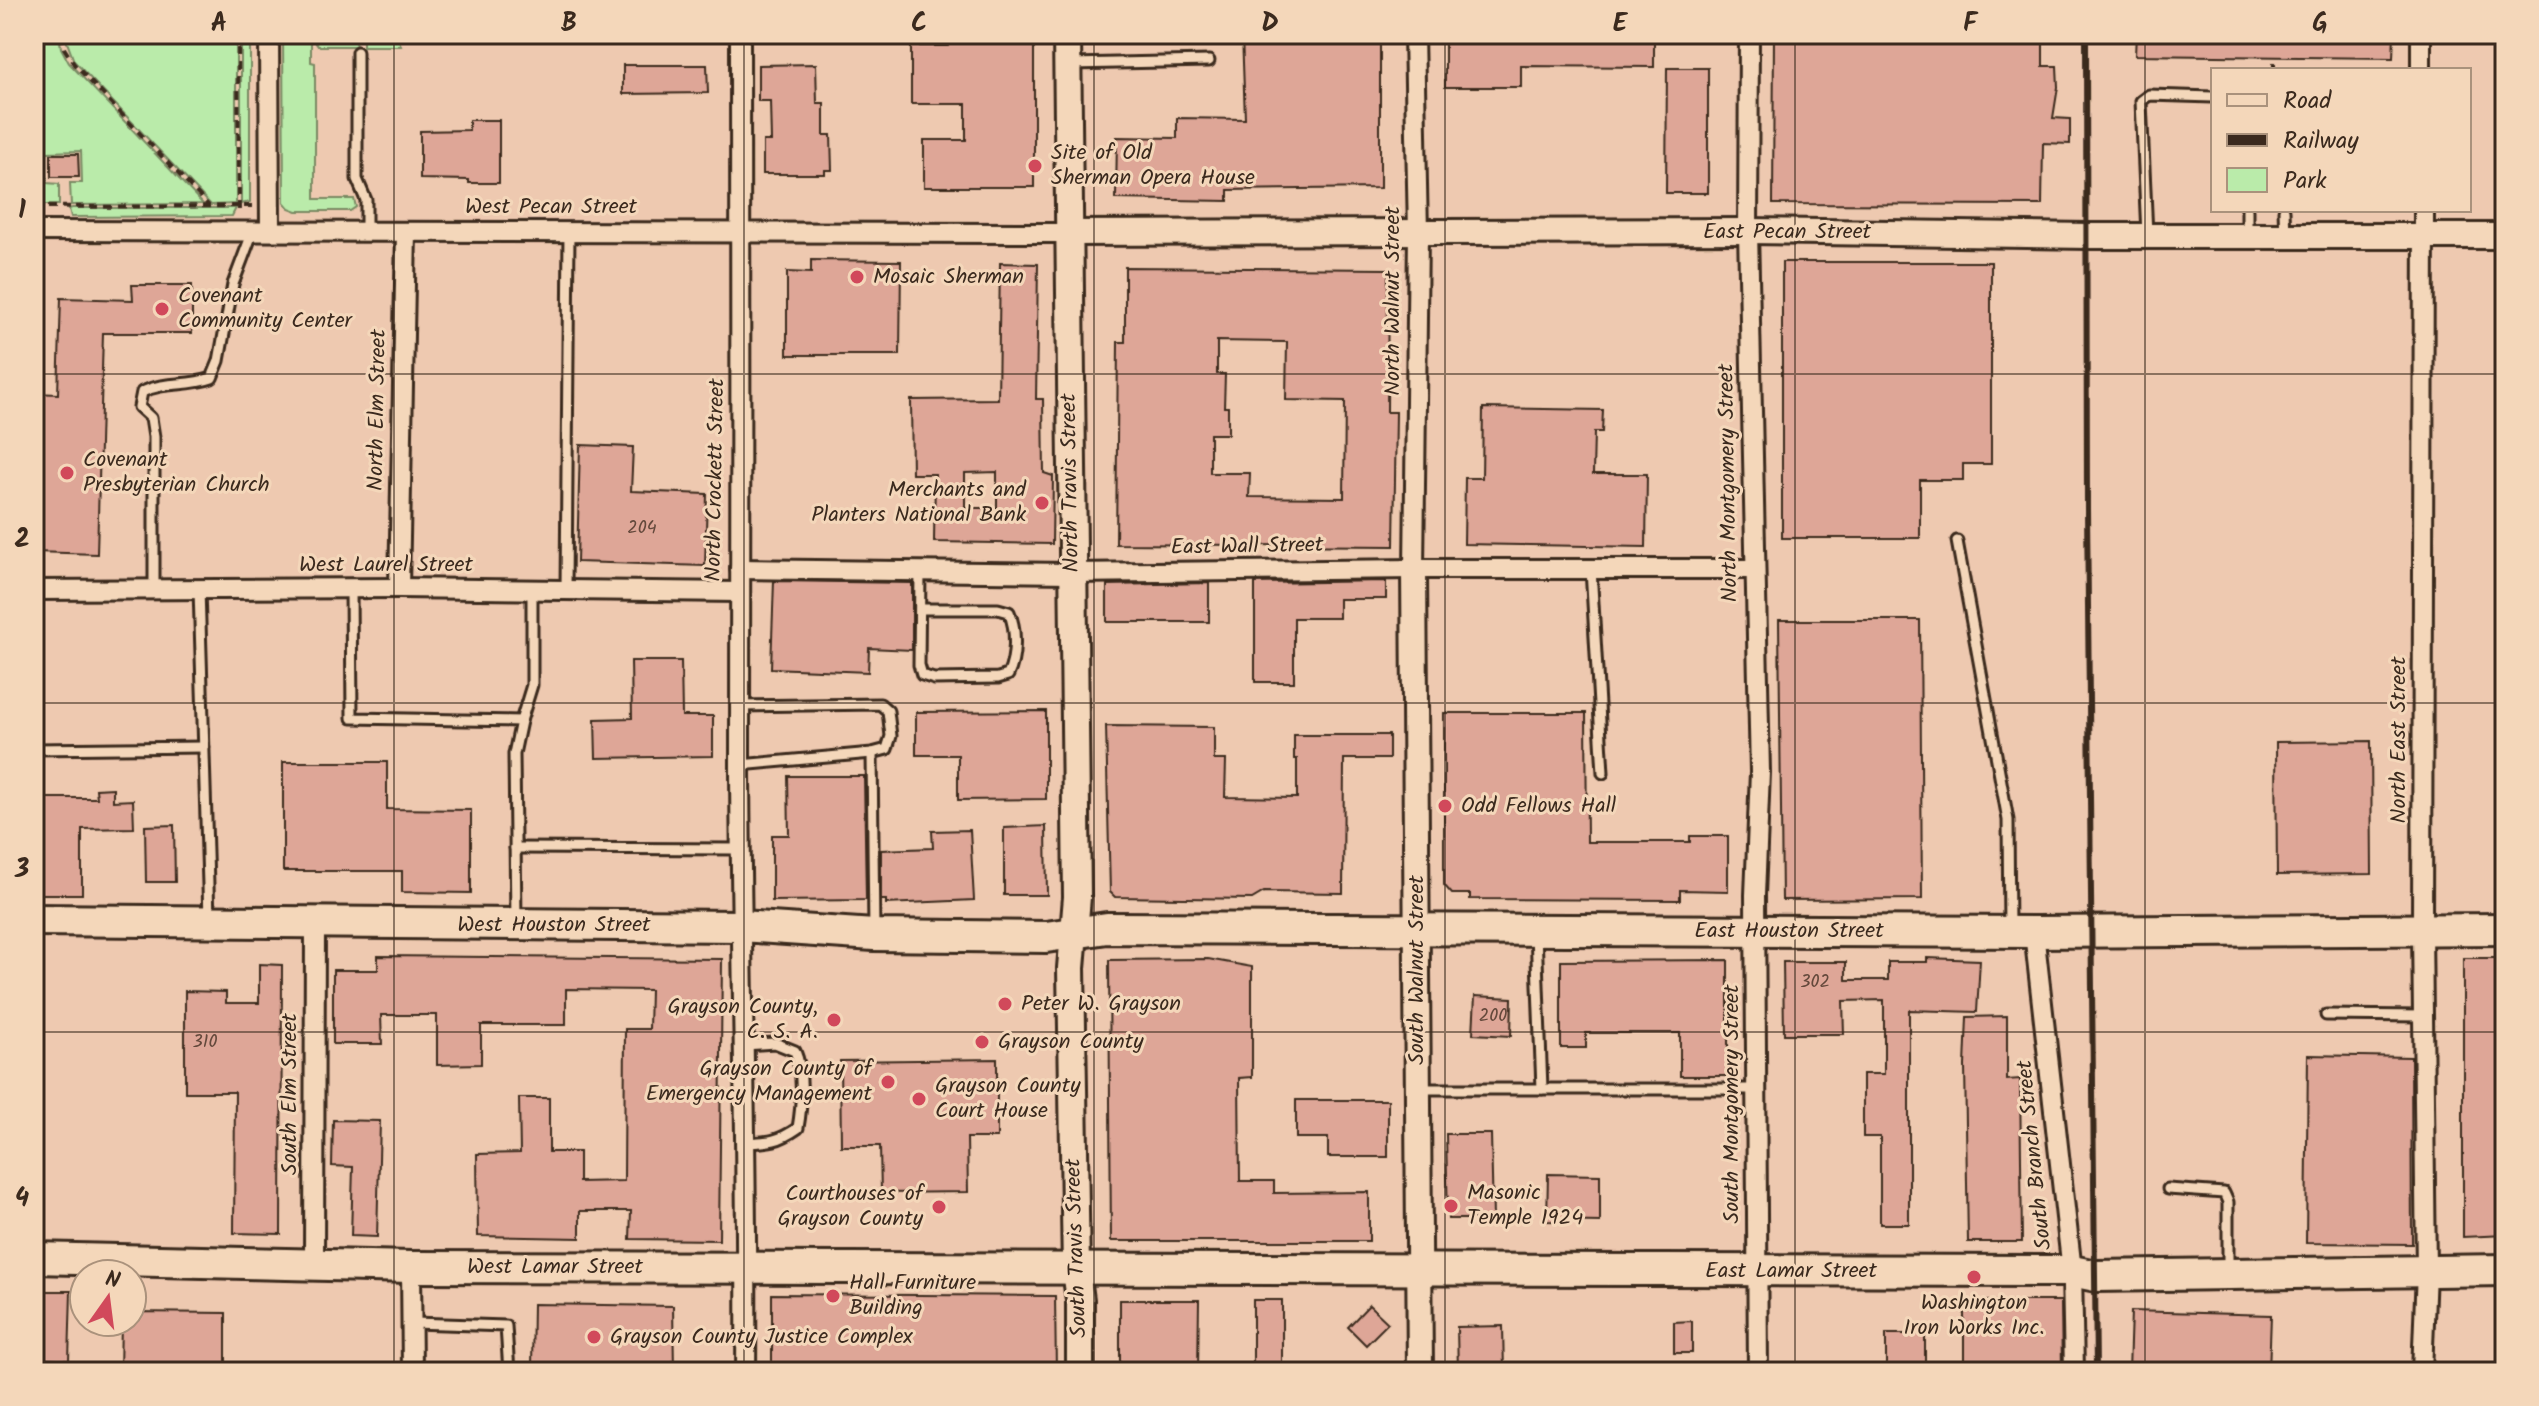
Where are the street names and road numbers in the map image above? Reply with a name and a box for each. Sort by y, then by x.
street label: West Pecan Street [465,190,638,225]
street label: North Walnut Street [1376,206,1411,396]
street label: East Pecan Street [1703,215,1872,250]
street label: North Elm Street [359,328,397,491]
street label: North Montgomery Street [1709,363,1749,603]
street label: North Crockett Street [697,378,735,582]
street label: North Travis Street [1052,393,1090,573]
street label: East Wall Street [1170,528,1324,566]
street label: West Laurel Street [299,548,473,583]
street label: North East Street [2382,656,2417,823]
street label: South Walnut Street [1400,875,1435,1065]
street label: West Houston Street [457,908,651,943]
street label: East Houston Street [1694,914,1884,949]
street label: South Montgomery Street [1715,984,1750,1223]
street label: South Elm Street [273,1013,308,1175]
street label: South Branch Street [2008,1058,2062,1252]
street label: South Travis Street [1056,1157,1098,1338]
street label: West Lamar Street [467,1250,643,1285]
street label: East Lamar Street [1705,1254,1877,1289]

